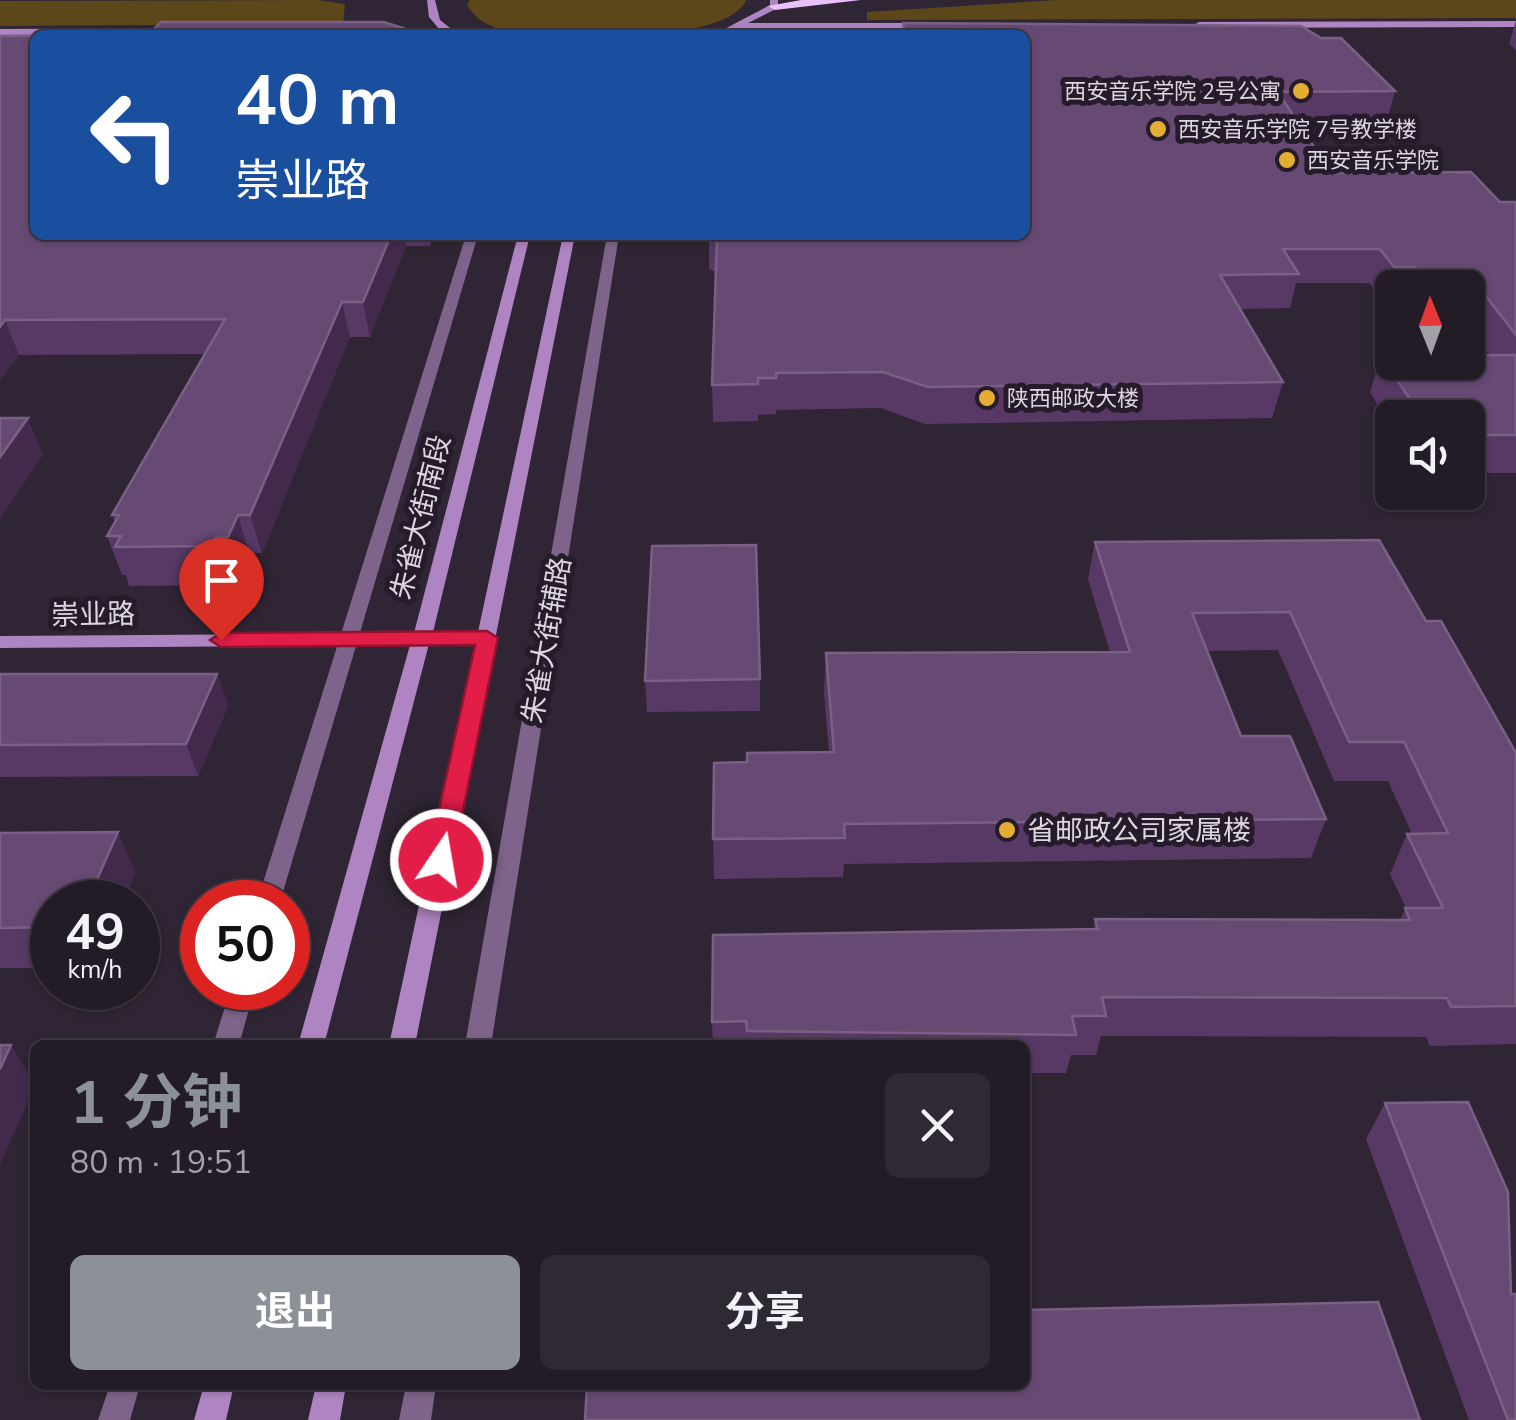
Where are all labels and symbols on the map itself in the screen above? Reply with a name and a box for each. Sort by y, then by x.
place label: 西安音乐学院 2号公寓 [1064,77,1281,107]
marker: 西安音乐学院 2号公寓 [1290,80,1312,102]
place label: 西安音乐学院 7号教学楼 [1178,115,1417,145]
marker: 西安音乐学院 7号教学楼 [1147,118,1169,140]
place label: 西安音乐学院 [1307,146,1439,176]
marker: 西安音乐学院 [1276,149,1298,171]
north arrow [1375,270,1485,380]
place label: 陕西邮政大楼 [1007,384,1139,414]
marker: 陕西邮政大楼 [976,387,998,409]
street label: 朱雀大街南段 [382,431,460,603]
pin [179,538,264,641]
street label: 朱雀大街辅路 [514,554,580,726]
street label: 崇业路 [51,595,135,635]
position arrow [389,808,493,912]
place label: 省邮政公司家属楼 [1027,812,1251,850]
marker: 省邮政公司家属楼 [996,819,1018,841]
speed limit sign: 50 [180,880,310,1010]

